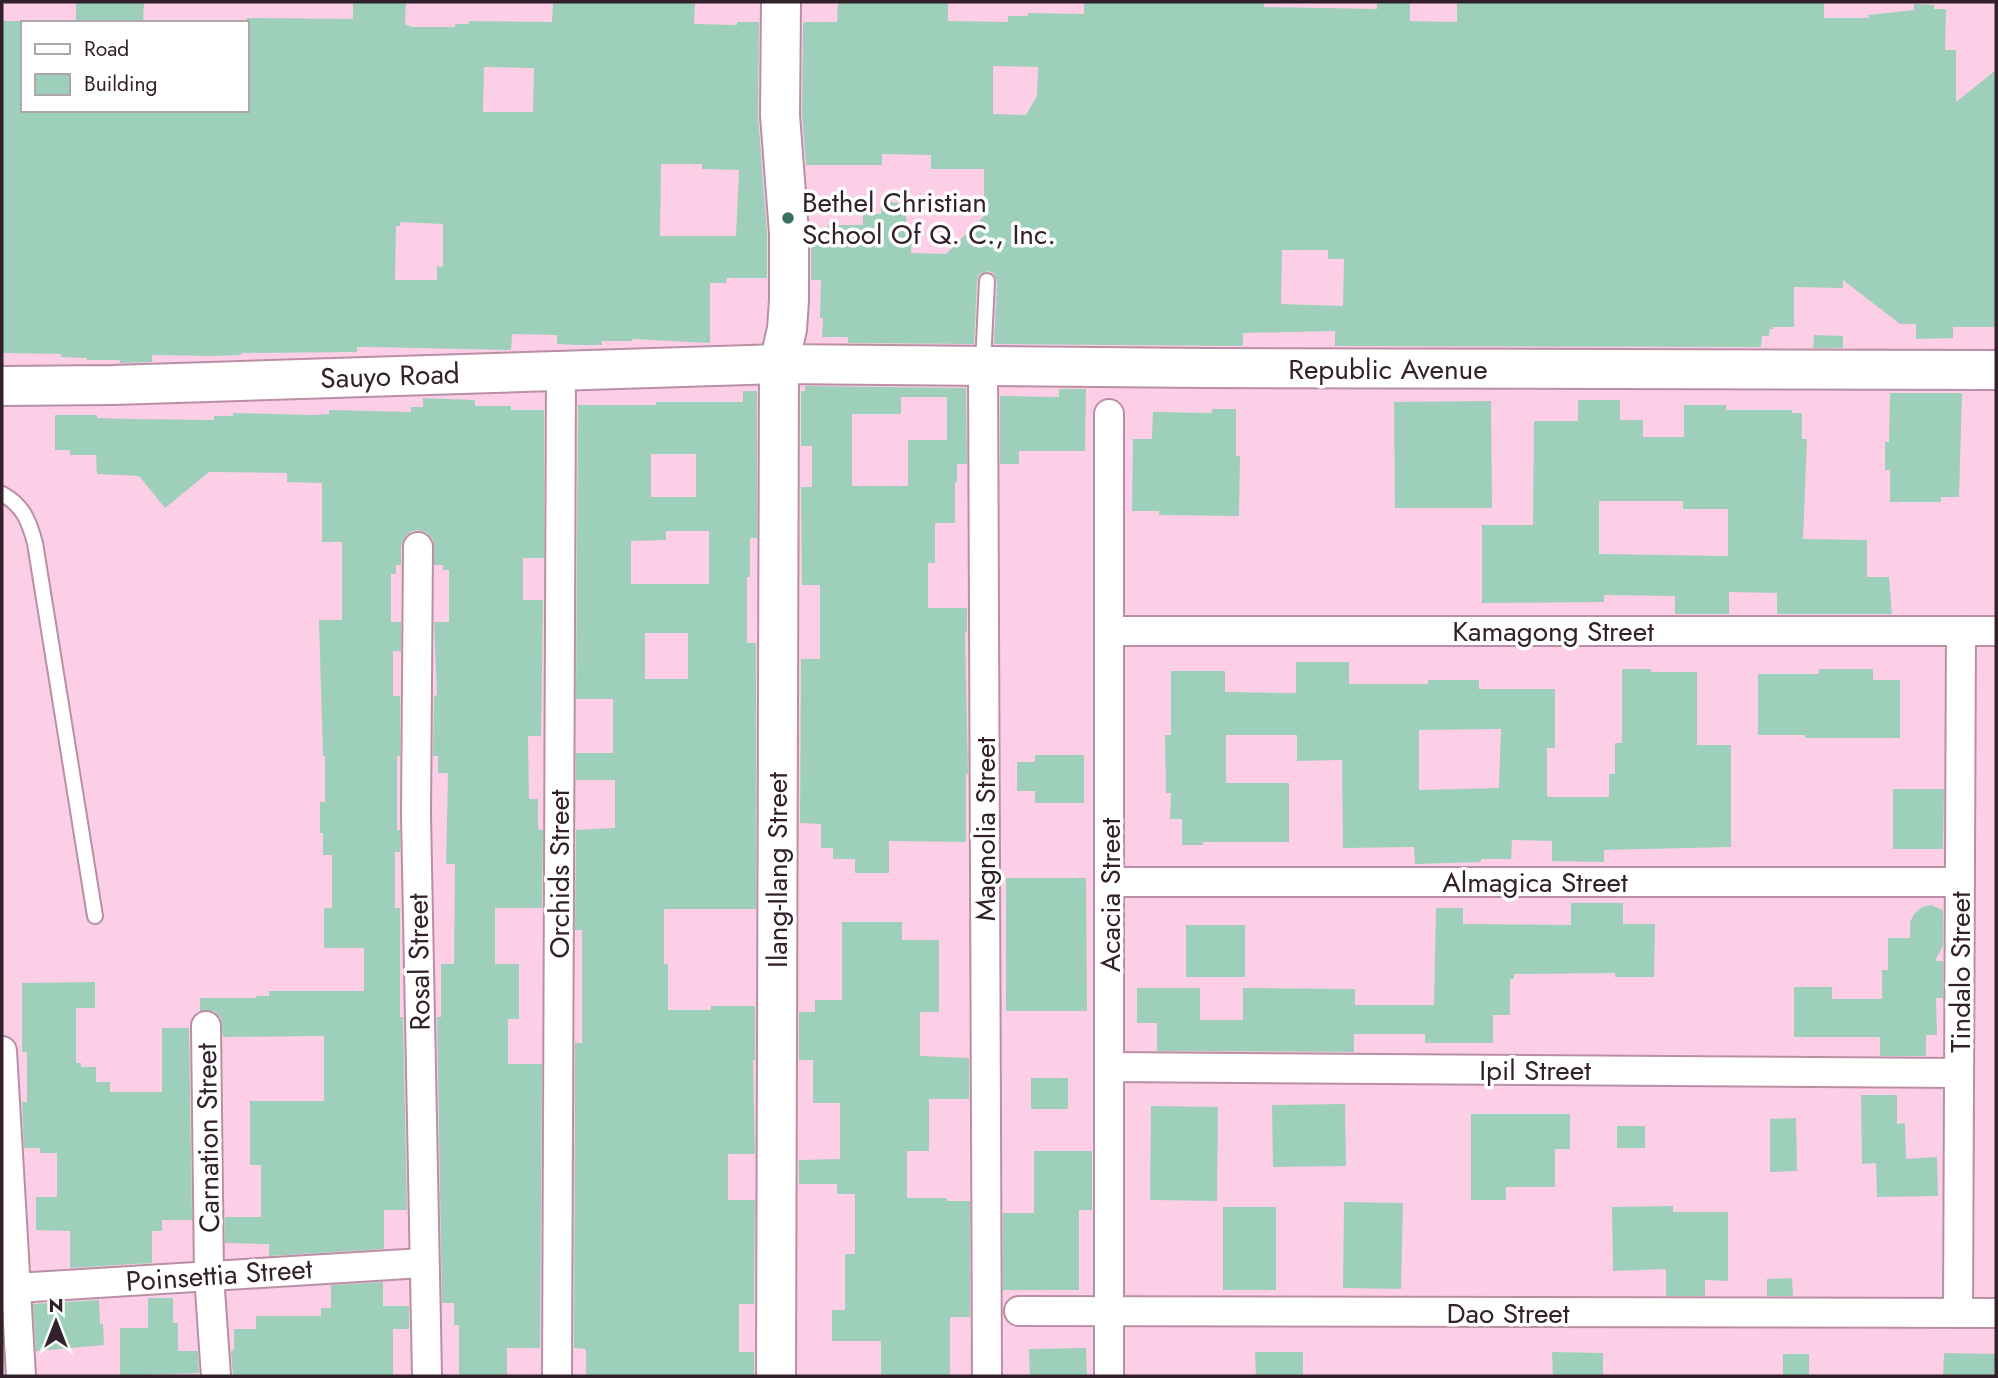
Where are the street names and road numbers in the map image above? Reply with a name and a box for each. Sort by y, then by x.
street label: Republic Avenue [1288,349,1488,390]
street label: Sauyo Road [320,353,460,399]
street label: Kamagong Street [1452,611,1654,652]
street label: Magnolia Street [965,736,1006,921]
street label: Ilang-Ilang Street [757,772,798,968]
street label: Orchids Street [539,789,580,959]
street label: Acacia Street [1090,817,1131,972]
street label: Almagica Street [1442,862,1628,903]
street label: Tindalo Street [1940,891,1981,1053]
street label: Rosal Street [397,893,441,1031]
street label: Carnation Street [186,1043,230,1233]
street label: Ipil Street [1479,1050,1591,1091]
street label: Poinsettia Street [124,1248,314,1302]
street label: Dao Street [1446,1293,1570,1334]

